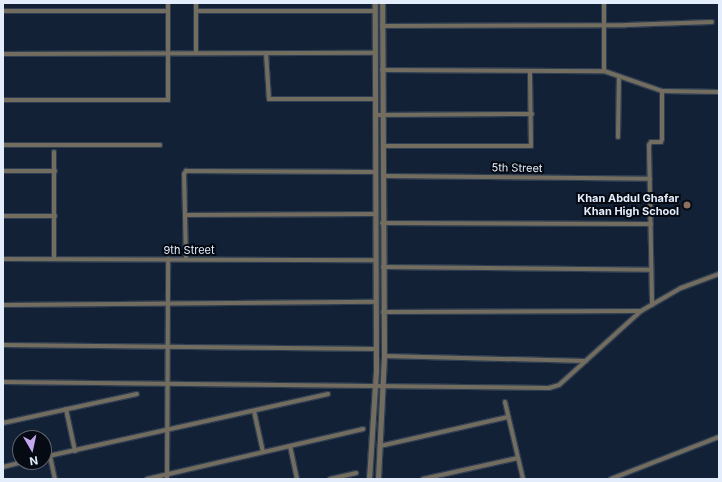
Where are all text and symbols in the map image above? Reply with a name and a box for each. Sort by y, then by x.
street label: 5th Street [491,161,543,175]
place label: Khan Abdul Ghafar Khan High School [577,192,679,218]
marker: Khan Abdul Ghafar Khan High School [682,200,692,210]
street label: 9th Street [163,243,215,257]
north arrow [12,430,52,470]
text: N [28,453,39,468]

